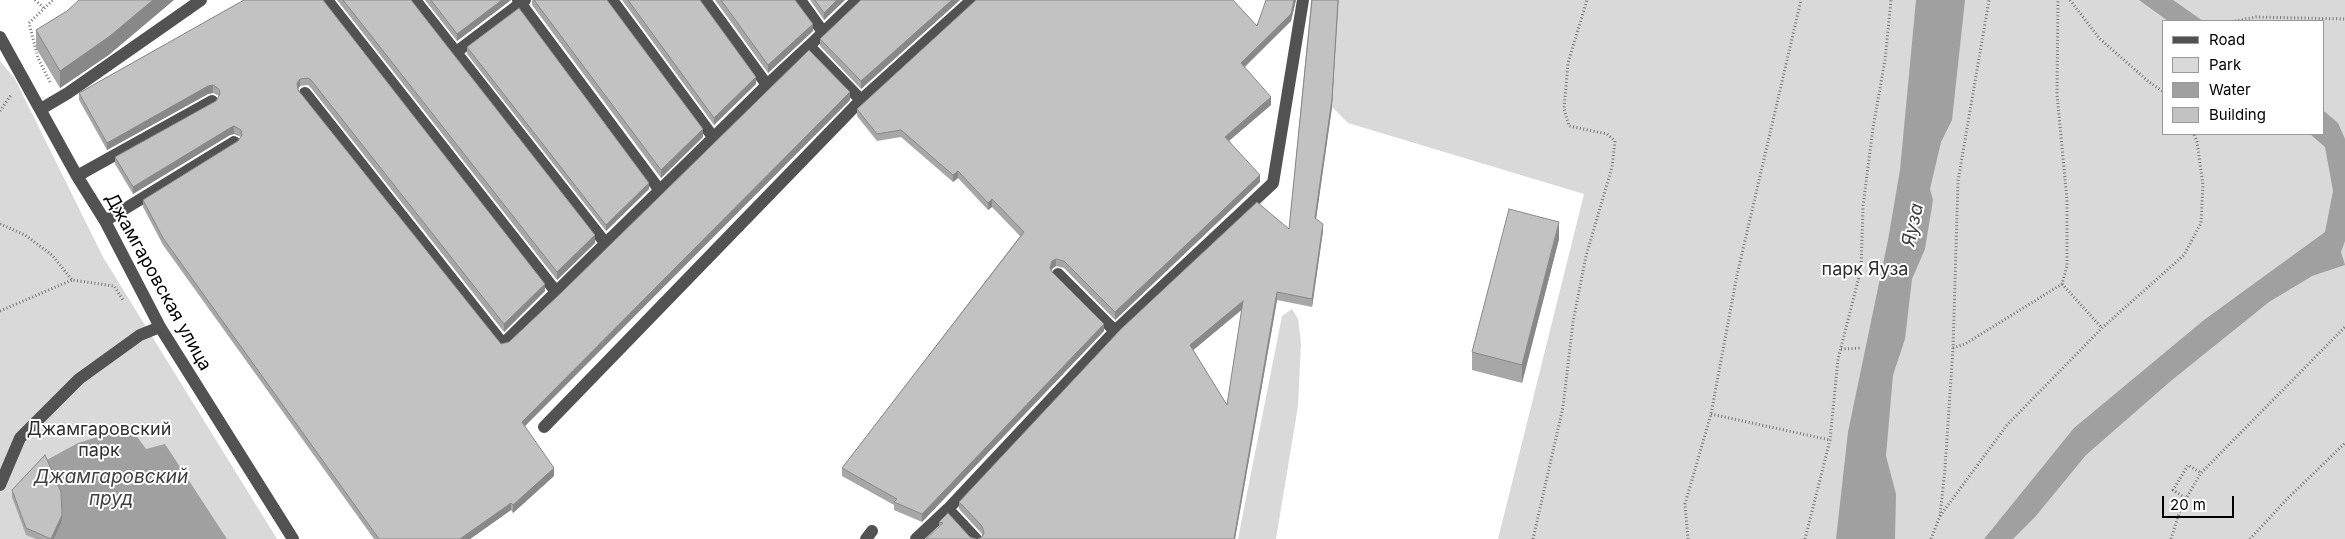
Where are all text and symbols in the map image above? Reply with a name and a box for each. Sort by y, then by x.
legend [2162,20,2325,135]
text: Road [2209,30,2245,49]
text: Park [2209,55,2241,74]
text: Water [2209,80,2251,99]
text: Building [2209,105,2266,124]
street label: Джамгаровская улица [100,189,216,375]
water label: Яуза [1897,201,1929,249]
park label: парк Яуза [1822,259,1908,281]
park label: Джамгаровский парк [27,419,171,462]
water label: Джамгаровский пруд [34,466,188,510]
scale bar [2165,486,2238,518]
text: 20 m [2170,495,2206,514]

